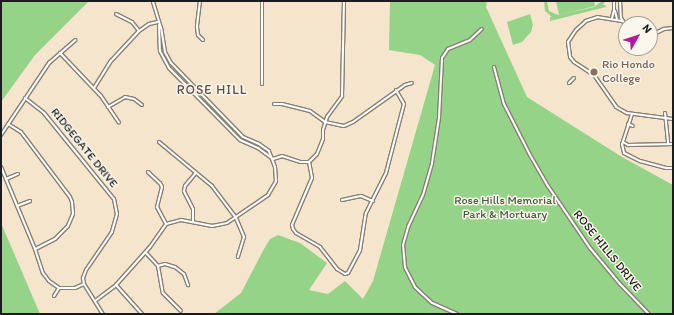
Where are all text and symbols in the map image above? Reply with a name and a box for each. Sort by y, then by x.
north arrow [618,16,658,56]
text: N [640,22,654,36]
place label: Rio Hondo College [602,58,655,86]
marker: Rio Hondo College [589,67,599,77]
district label: ROSE HILL [177,82,247,98]
street label: RIDGEGATE DRIVE [47,105,121,191]
park label: Rose Hills Memorial Park & Mortuary [454,194,556,222]
street label: ROSE HILLS DRIVE [570,208,644,294]

